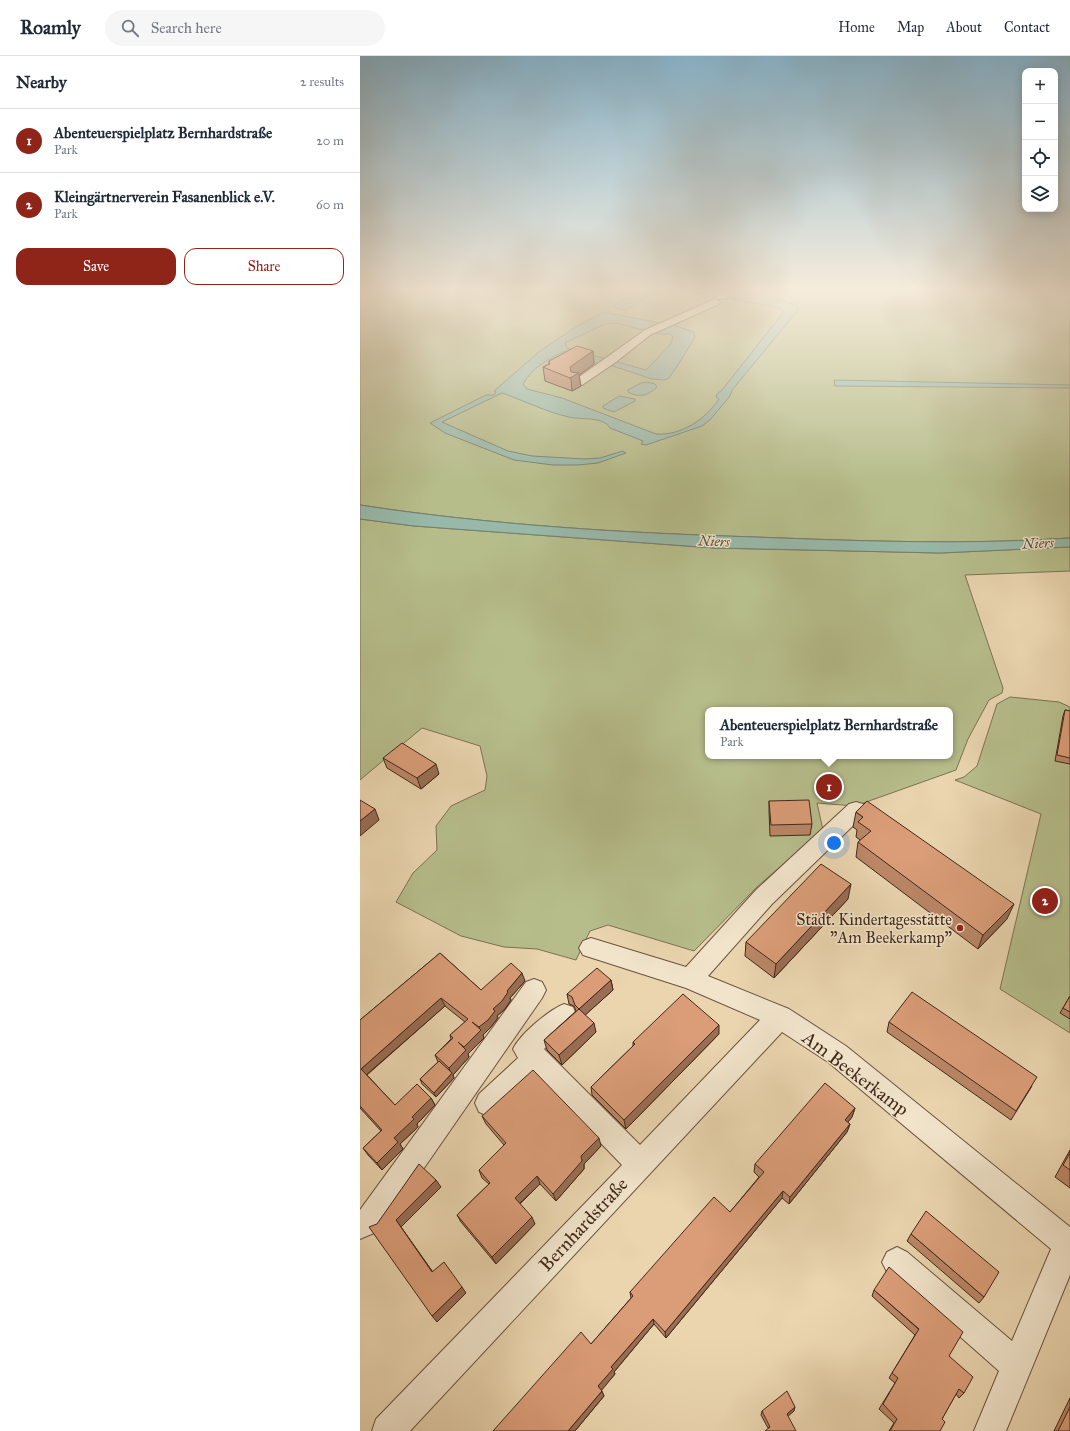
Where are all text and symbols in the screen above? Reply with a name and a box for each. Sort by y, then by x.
search box [105,10,385,46]
text: Roamly [20,16,81,39]
icon: search [119,17,141,39]
text: Search here [151,19,222,37]
text: Home [838,19,875,36]
text: Map [897,19,924,36]
text: About [946,19,982,36]
text: Contact [1004,19,1050,36]
map controls [1022,68,1058,212]
button: + [1022,68,1058,104]
text: Nearby [16,72,67,93]
text: 2 results [300,74,344,90]
button: − [1022,104,1058,140]
text: Abenteuerspielplatz Bernhardstraße [54,124,272,142]
text: 1 [26,133,32,149]
text: 20 m [316,133,344,149]
button: locate [1022,140,1058,176]
text: Park [54,142,78,158]
button: layers [1022,176,1058,212]
text: Kleingärtnerverein Fasanenblick e.V. [54,188,275,206]
text: 2 [26,197,32,213]
text: 60 m [316,197,344,213]
text: Park [54,206,78,222]
button: Save [16,248,176,285]
button: Share [184,248,344,285]
water label: Niers [697,532,731,551]
water label: Niers [1021,534,1055,553]
popup [705,707,953,759]
text: Abenteuerspielplatz Bernhardstraße [720,716,938,734]
text: Park [720,734,743,750]
pin: 1 [816,772,842,802]
your location [824,833,844,853]
pin: 2 [1032,886,1058,916]
place label: Städt. Kindertagesstätte "Am Beekerkamp" [796,910,952,947]
marker: Städt. Kindertagesstätte "Am Beekerkamp" [955,923,965,933]
street label: Am Beekerkamp [797,1025,913,1121]
street label: Bernhardstraße [534,1173,633,1276]

